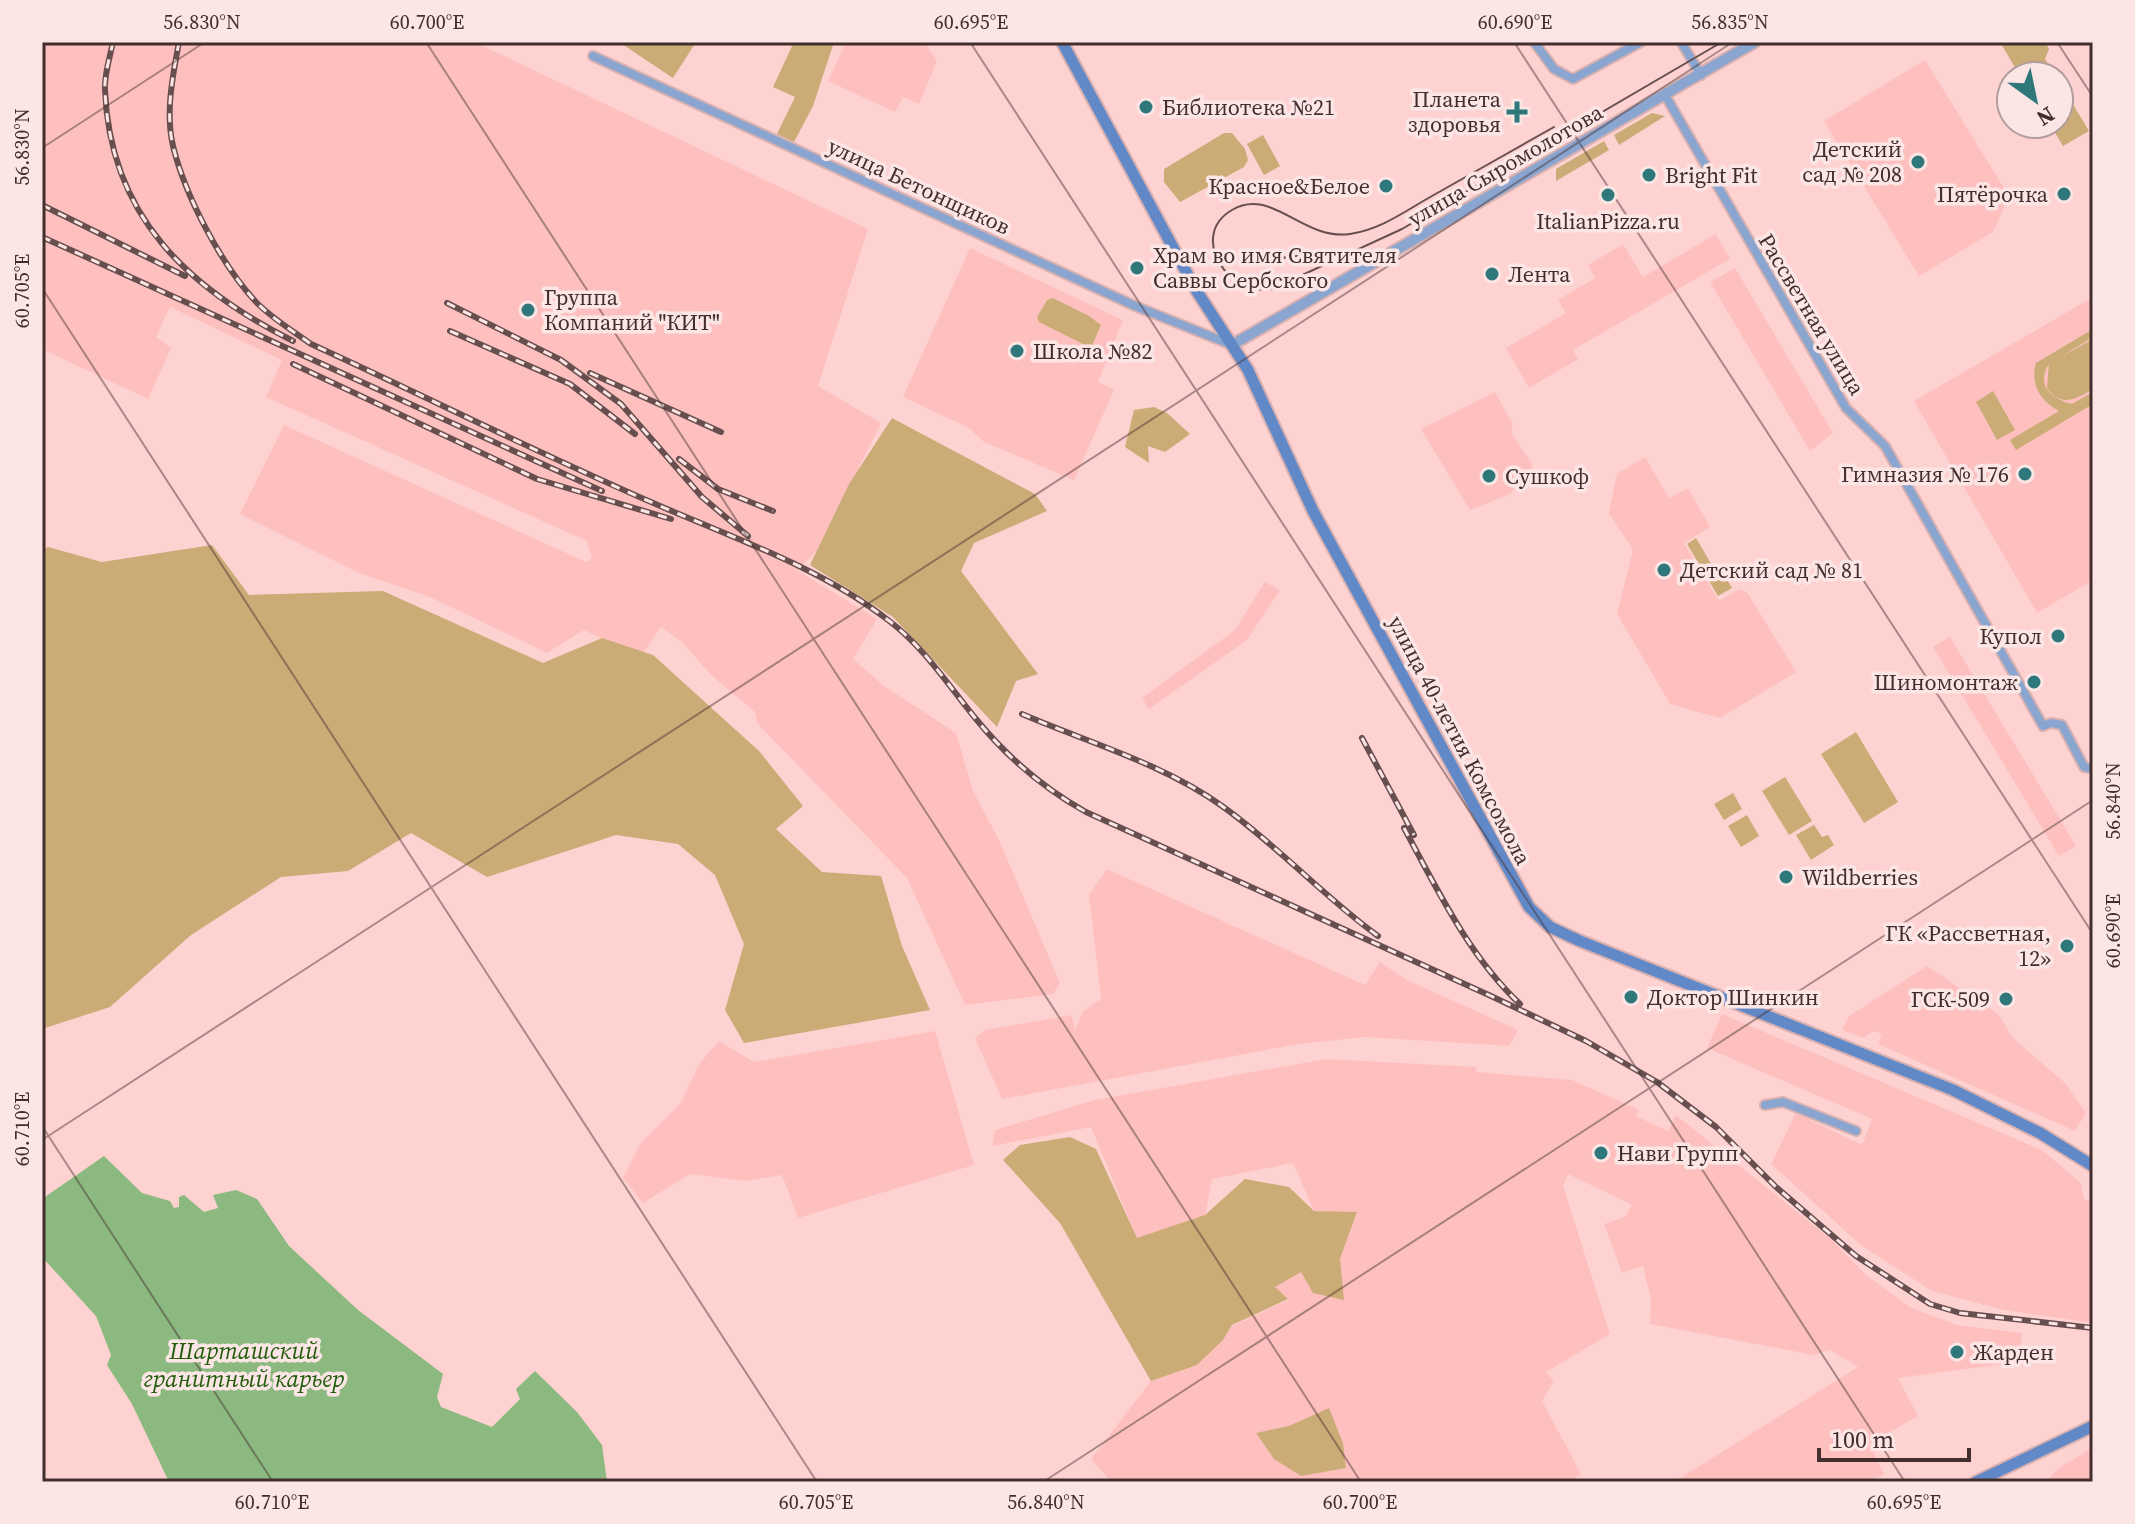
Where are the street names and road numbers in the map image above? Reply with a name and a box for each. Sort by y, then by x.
street label: улица Сыромолотова [1402,96,1609,233]
street label: улица Бетонщиков [823,131,1015,241]
street label: Рассветная улица [1752,228,1873,401]
street label: улица 40-летия Комсомола [1381,610,1539,871]

